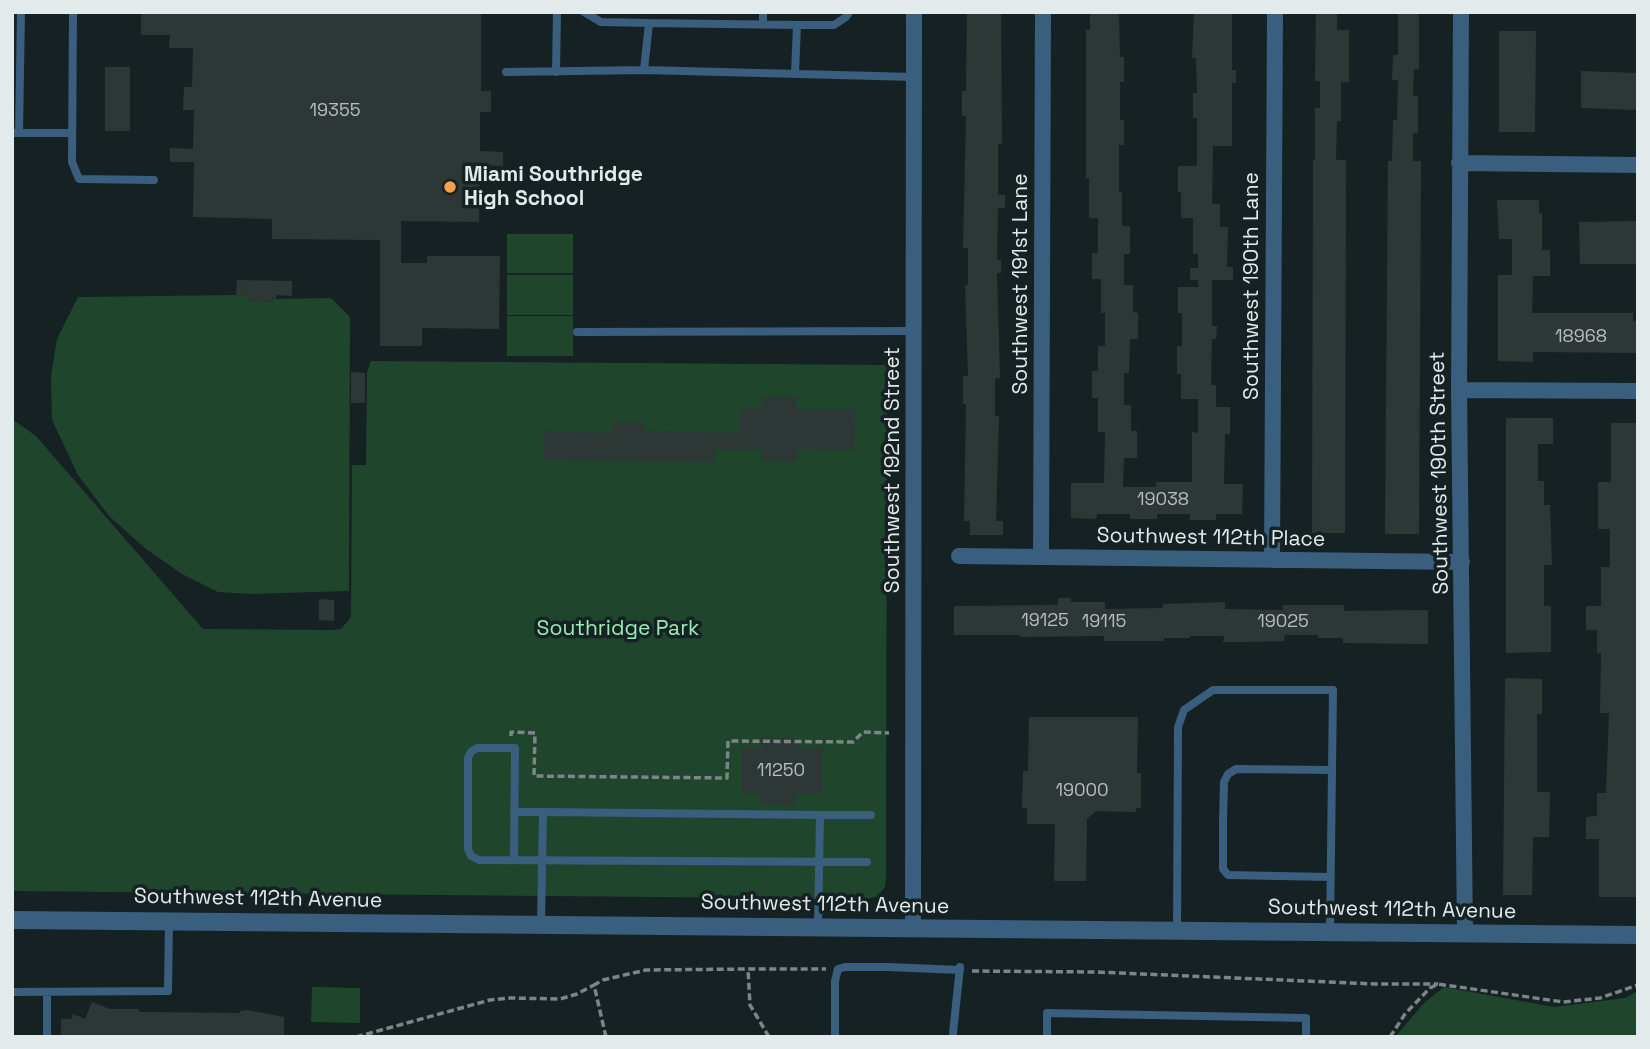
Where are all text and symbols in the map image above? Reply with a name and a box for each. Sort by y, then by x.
house number: 19355 [310,100,360,122]
place label: Miami Southridge High School [464,162,643,212]
street label: Southwest 190th Lane [1239,172,1265,400]
street label: Southwest 191st Lane [1008,173,1034,395]
marker: Miami Southridge High School [442,179,458,195]
house number: 18968 [1555,326,1607,348]
street label: Southwest 192nd Street [880,347,906,593]
street label: Southwest 190th Street [1425,351,1455,595]
house number: 19038 [1137,489,1189,511]
street label: Southwest 112th Place [1096,523,1326,553]
house number: 19125 [1021,610,1069,632]
house number: 19115 [1082,611,1126,633]
house number: 19025 [1257,611,1309,633]
park label: Southridge Park [537,616,699,642]
house number: 11250 [757,760,805,782]
house number: 19000 [1055,780,1109,802]
street label: Southwest 112th Avenue [134,884,382,914]
street label: Southwest 112th Avenue [701,890,949,920]
street label: Southwest 112th Avenue [1268,895,1516,925]

